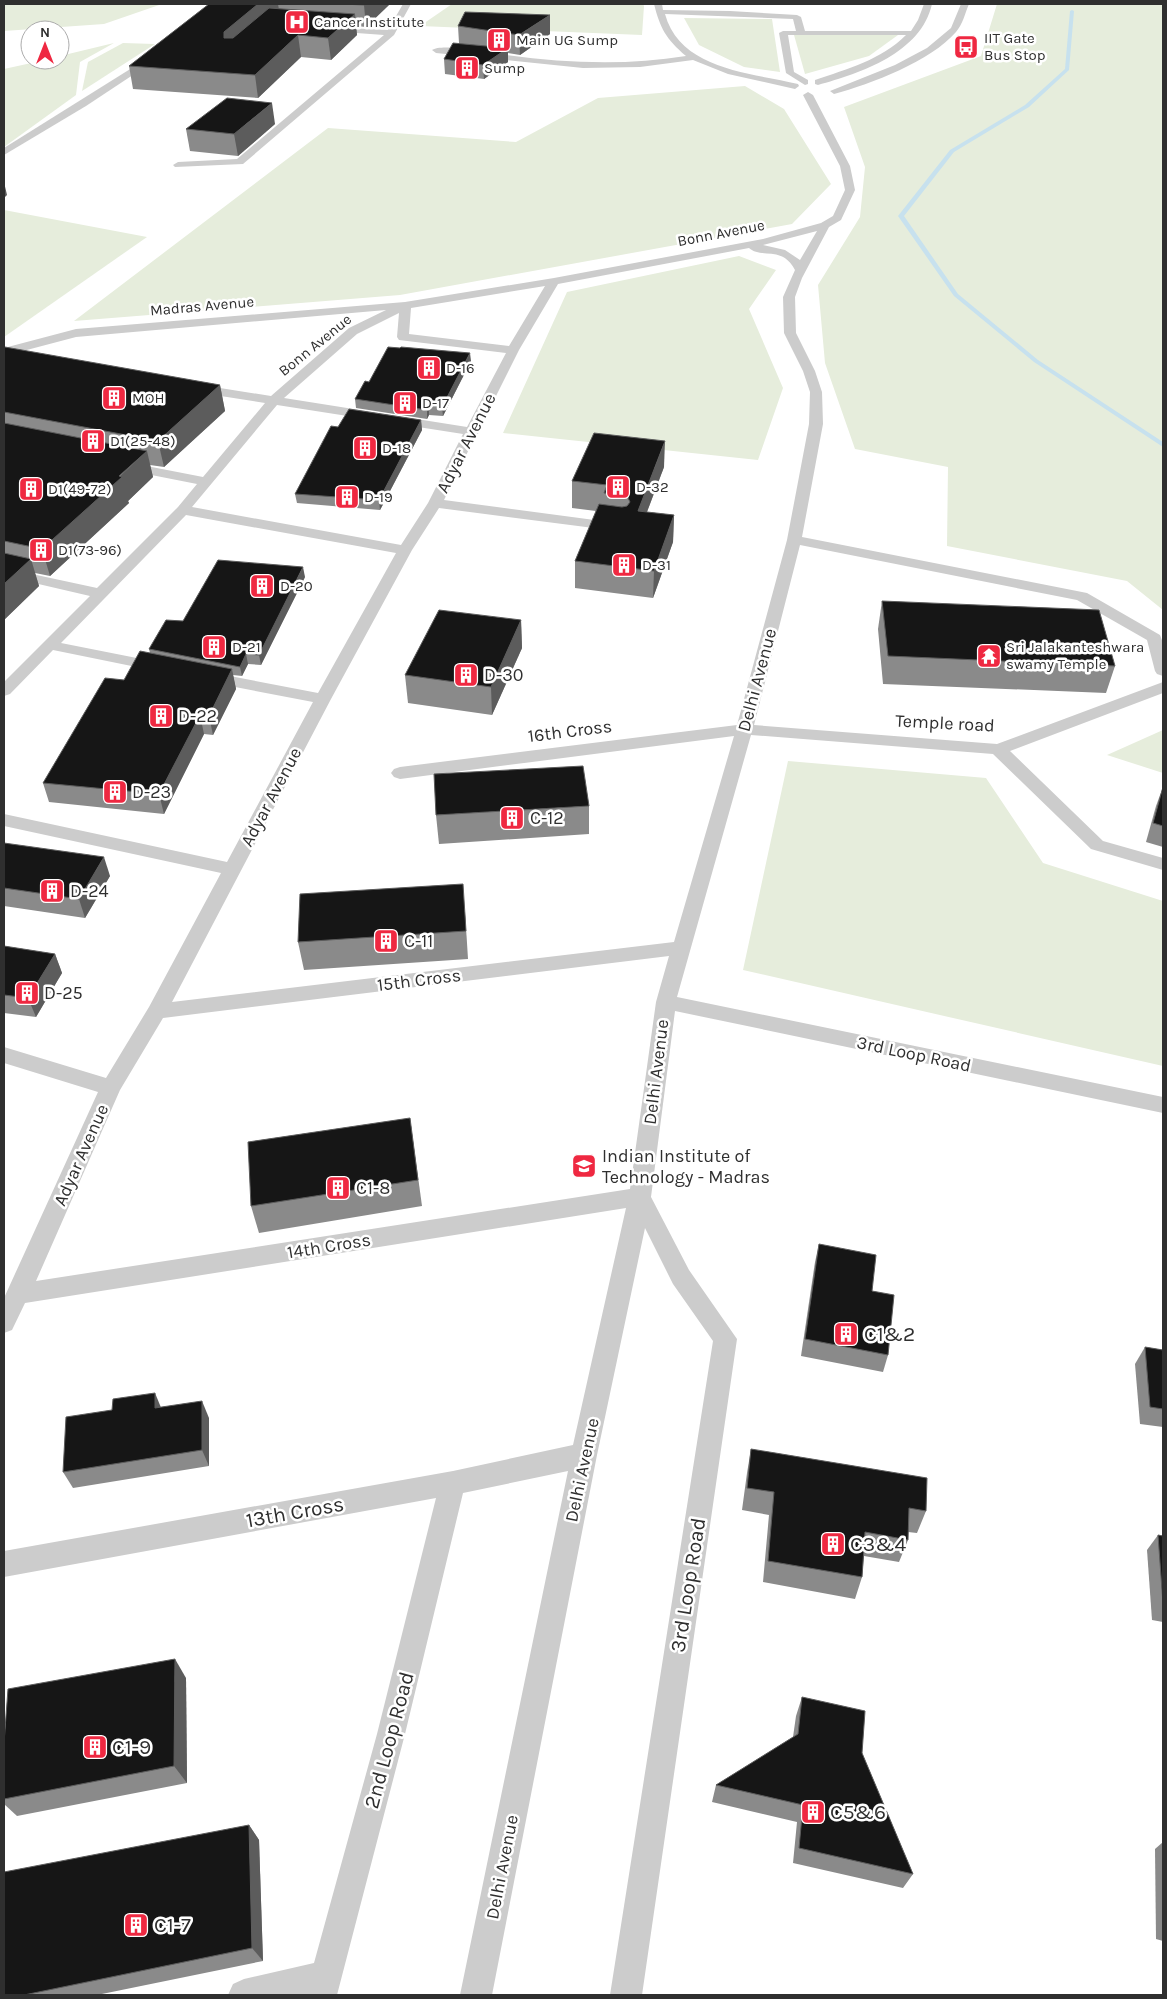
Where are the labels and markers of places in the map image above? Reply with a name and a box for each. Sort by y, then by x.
hospital icon: Cancer Institute [284,9,310,35]
place label: Cancer Institute [314,13,424,31]
building icon: Main UG Sump [486,27,512,53]
place label: IIT Gate Bus Stop [984,29,1046,64]
place label: Main UG Sump [516,31,618,49]
bus stop icon: IIT Gate Bus Stop [953,34,979,60]
building icon: Sump [454,55,480,81]
place label: Sump [484,59,525,77]
building icon: D-16 [416,355,442,381]
place label: D-16 [446,359,475,377]
building icon: MOH [101,385,127,411]
place label: MOH [132,389,164,407]
building icon: D-17 [392,390,418,416]
place label: D-17 [422,394,449,412]
building icon: D1(25-48) [80,428,106,454]
place label: D1(25-48) [110,432,176,450]
building icon: D-18 [352,435,378,461]
place label: D-18 [382,439,411,457]
building icon: D-32 [605,474,631,500]
building icon: D1(49-72) [18,476,44,502]
place label: D-32 [636,478,669,496]
place label: D1(49-72) [48,480,112,498]
building icon: D-19 [334,484,360,510]
place label: D-19 [364,488,393,506]
building icon: D1(73-96) [28,537,54,563]
place label: D1(73-96) [58,541,122,559]
building icon: D-31 [611,552,637,578]
place label: D-31 [642,556,671,574]
building icon: D-20 [249,573,275,599]
place label: D-20 [280,577,313,595]
building icon: D-21 [201,634,227,660]
place label: D-21 [232,638,261,656]
place label: Sri Jalakanteshwara swamy Temple [1006,638,1144,673]
temple icon: Sri Jalakanteshwara swamy Temple [976,643,1002,669]
building icon: D-30 [453,662,479,688]
place label: D-30 [484,664,523,686]
building icon: D-22 [148,703,174,729]
place label: D-22 [178,705,217,727]
building icon: D-23 [102,779,128,805]
place label: D-23 [132,781,171,803]
building icon: C-12 [499,805,525,831]
place label: C-12 [530,807,564,829]
building icon: D-24 [39,878,65,904]
place label: D-24 [70,880,109,902]
building icon: C-11 [373,928,399,954]
place label: C-11 [404,930,433,952]
building icon: D-25 [14,980,40,1006]
place label: D-25 [44,982,83,1004]
place label: Indian Institute of Technology - Madras [602,1145,770,1188]
school or university icon: Indian Institute of Technology - Madras [571,1153,597,1179]
building icon: C1-8 [325,1175,351,1201]
place label: C1-8 [356,1177,390,1199]
building icon: C1&2 [833,1321,859,1347]
place label: C1&2 [864,1322,915,1346]
building icon: C3&4 [820,1531,846,1557]
place label: C3&4 [850,1532,906,1556]
building icon: C1-9 [82,1734,108,1760]
place label: C1-9 [112,1735,151,1759]
building icon: C5&6 [800,1799,826,1825]
place label: C5&6 [830,1800,886,1824]
building icon: C1-7 [123,1912,149,1938]
place label: C1-7 [154,1913,191,1937]

